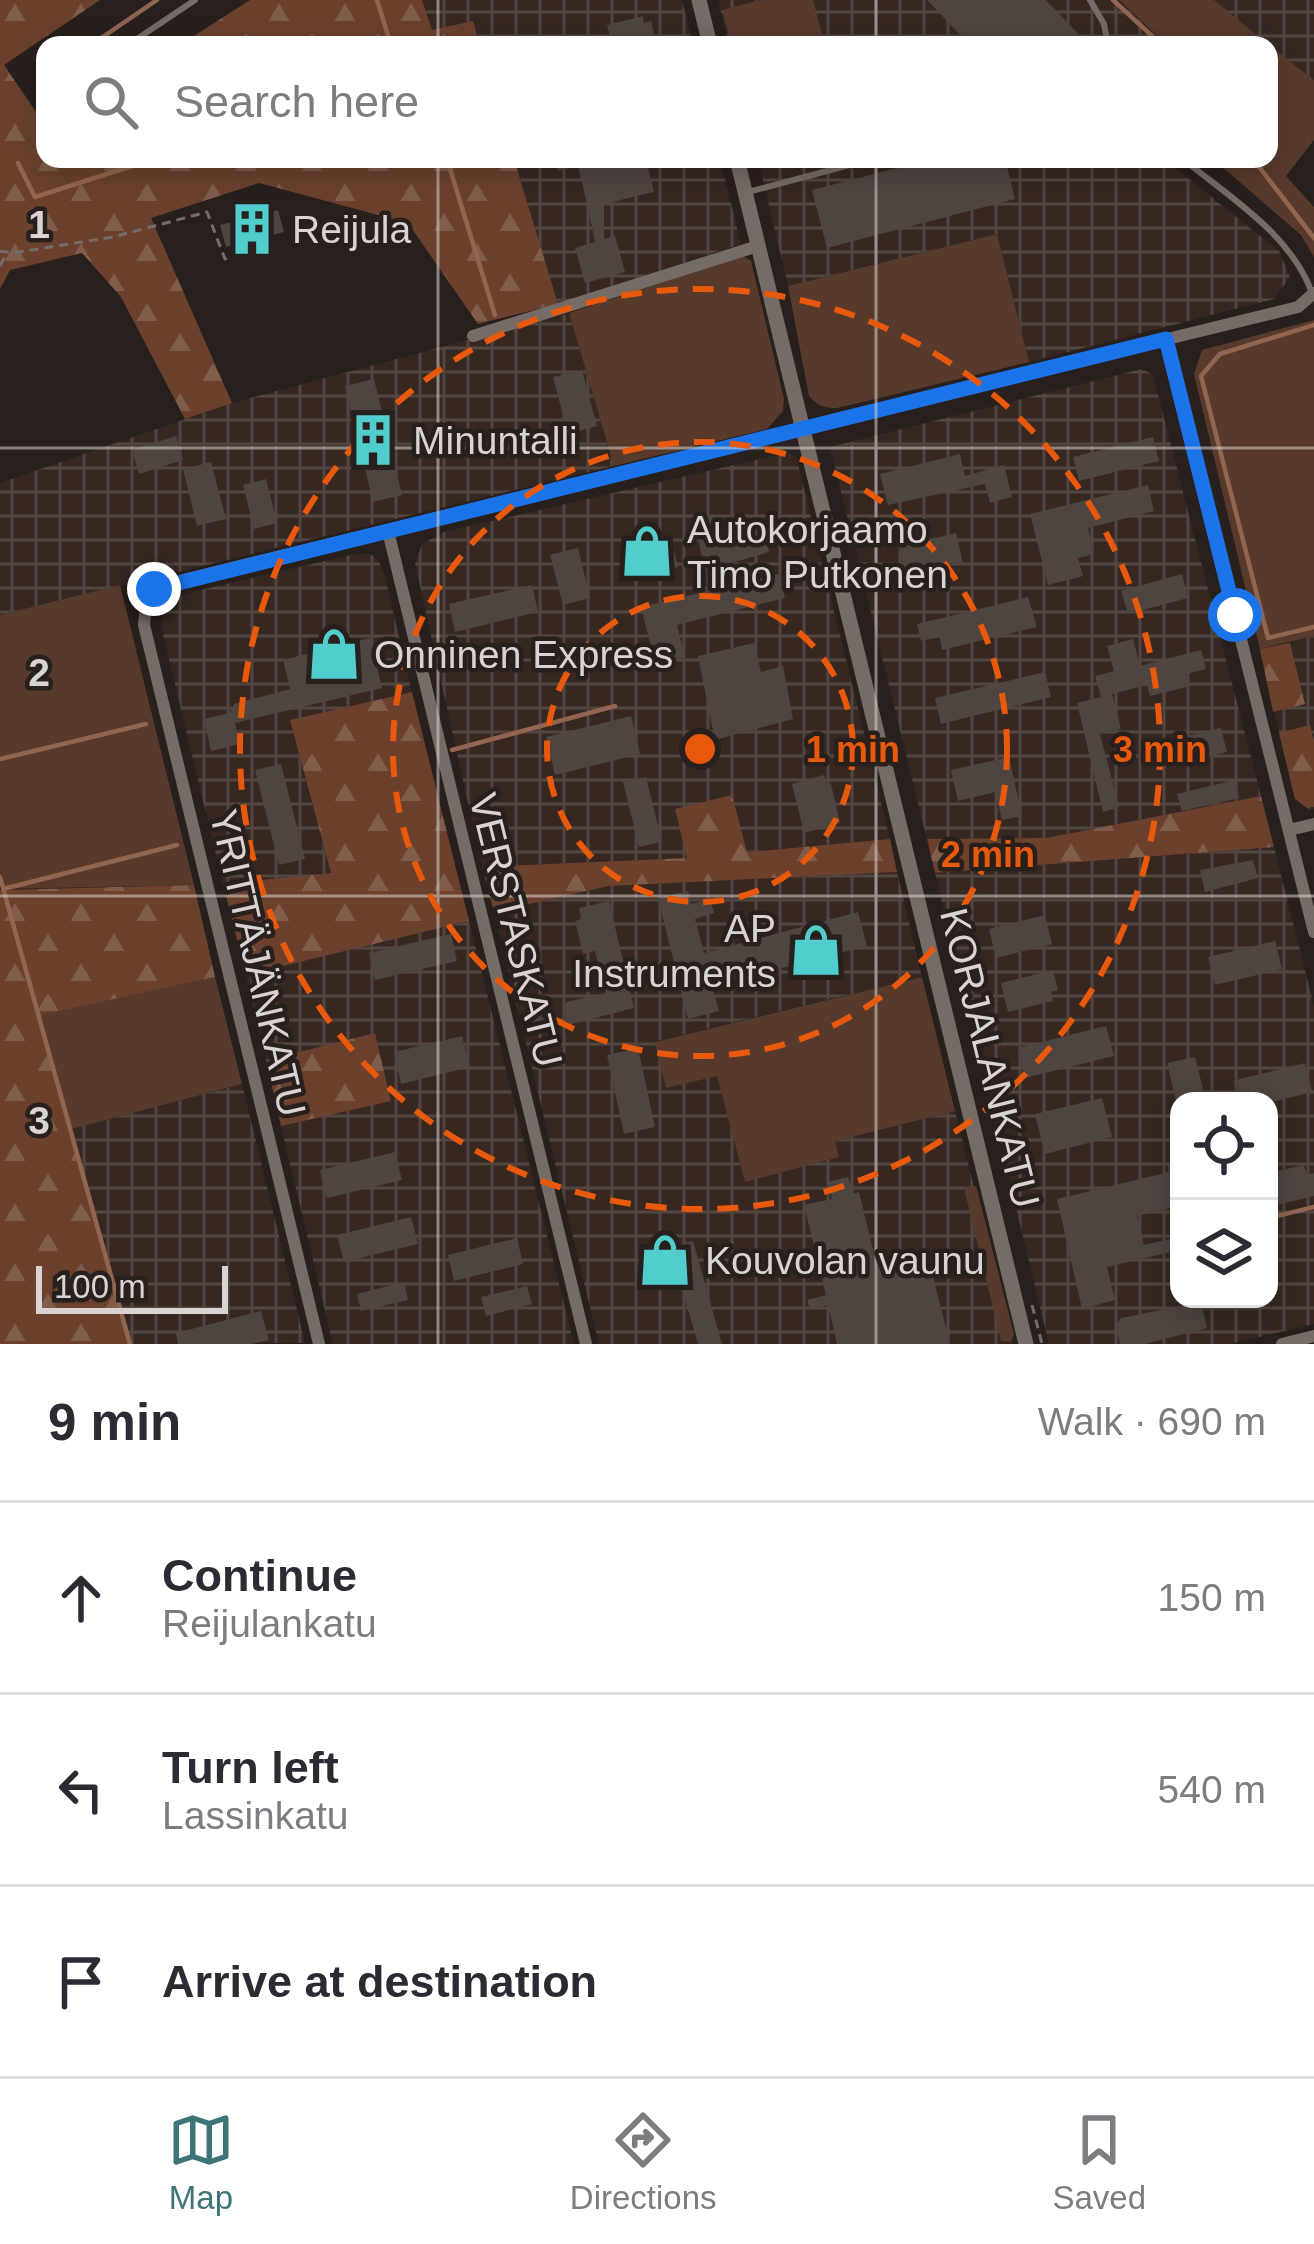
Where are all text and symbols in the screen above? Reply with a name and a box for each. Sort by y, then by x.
search box [36,36,1278,168]
icon: search [78,69,144,135]
text: Search here [174,76,419,127]
building icon: Reijula [223,200,281,258]
text: 1 [28,203,50,246]
place label: Reijula [292,208,412,251]
building icon: Minuntalli [344,411,402,469]
place label: Minuntalli [413,419,578,462]
place label: Autokorjaamo Timo Putkonen [687,508,948,596]
shop icon: Autokorjaamo Timo Putkonen [618,522,676,580]
route end [127,562,181,616]
route start [1208,588,1262,642]
shop icon: Onninen Express [305,625,363,683]
place label: Onninen Express [374,633,673,676]
text: 2 [28,651,50,694]
centre of rings [679,728,721,770]
text: 1 min [806,729,900,770]
text: 3 min [1113,729,1207,770]
street label: VERSTASKATU [461,789,571,1071]
street label: YRITTÄJÄNKATU [202,805,314,1121]
text: 2 min [941,834,1035,875]
street label: KORJALANKATU [932,904,1048,1212]
place label: AP Instruments [572,907,776,995]
shop icon: AP Instruments [787,921,845,979]
map controls [1170,1092,1278,1308]
button: locate [1170,1092,1278,1200]
text: 3 [28,1099,50,1142]
button: layers [1170,1200,1278,1308]
shop icon: Kouvolan vaunu [636,1231,694,1289]
place label: Kouvolan vaunu [705,1239,985,1282]
scale bar [36,1260,228,1313]
text: 100 m [54,1268,146,1305]
text: 9 min [48,1394,181,1451]
text: Walk · 690 m [1038,1400,1266,1443]
text: Continue [162,1550,357,1601]
icon: ahead [48,1565,114,1631]
text: 150 m [1158,1576,1266,1619]
text: Reijulankatu [162,1602,377,1645]
text: Turn left [162,1742,339,1793]
icon: left [48,1757,114,1823]
text: 540 m [1158,1768,1266,1811]
text: Lassinkatu [162,1794,348,1837]
icon: arrive [48,1949,114,2015]
text: Arrive at destination [162,1956,597,2007]
tab: Map [168,2107,234,2217]
tab: Directions [570,2107,717,2217]
tab: Saved [1052,2107,1146,2217]

